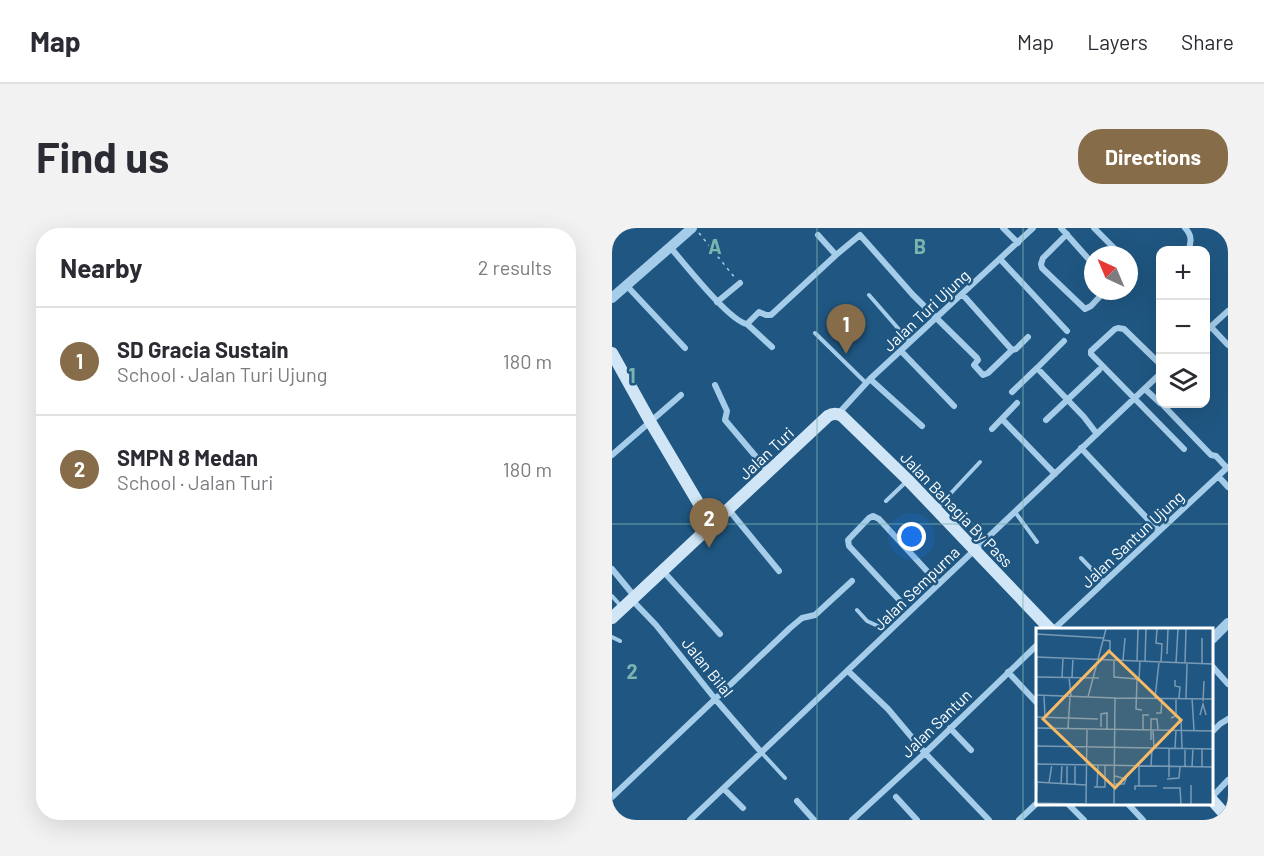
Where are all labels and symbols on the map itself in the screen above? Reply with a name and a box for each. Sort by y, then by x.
text: A [708,234,722,258]
text: B [914,234,926,258]
north arrow [1084,246,1138,300]
street label: Jalan Turi Ujung [879,265,973,355]
pin: 1 [826,304,866,354]
text: 1 [628,363,636,387]
street label: Jalan Turi [735,423,797,483]
street label: Jalan Bahagia By Pass [897,447,1017,571]
street label: Jalan Santun Ujung [1077,487,1187,591]
pin: 2 [690,498,728,548]
your location [897,522,926,551]
street label: Jalan Sempurna [869,542,963,634]
inset map [1036,628,1213,805]
street label: Jalan Bilal [678,634,738,700]
text: 2 [626,659,638,683]
street label: Jalan Santun [897,685,975,761]

